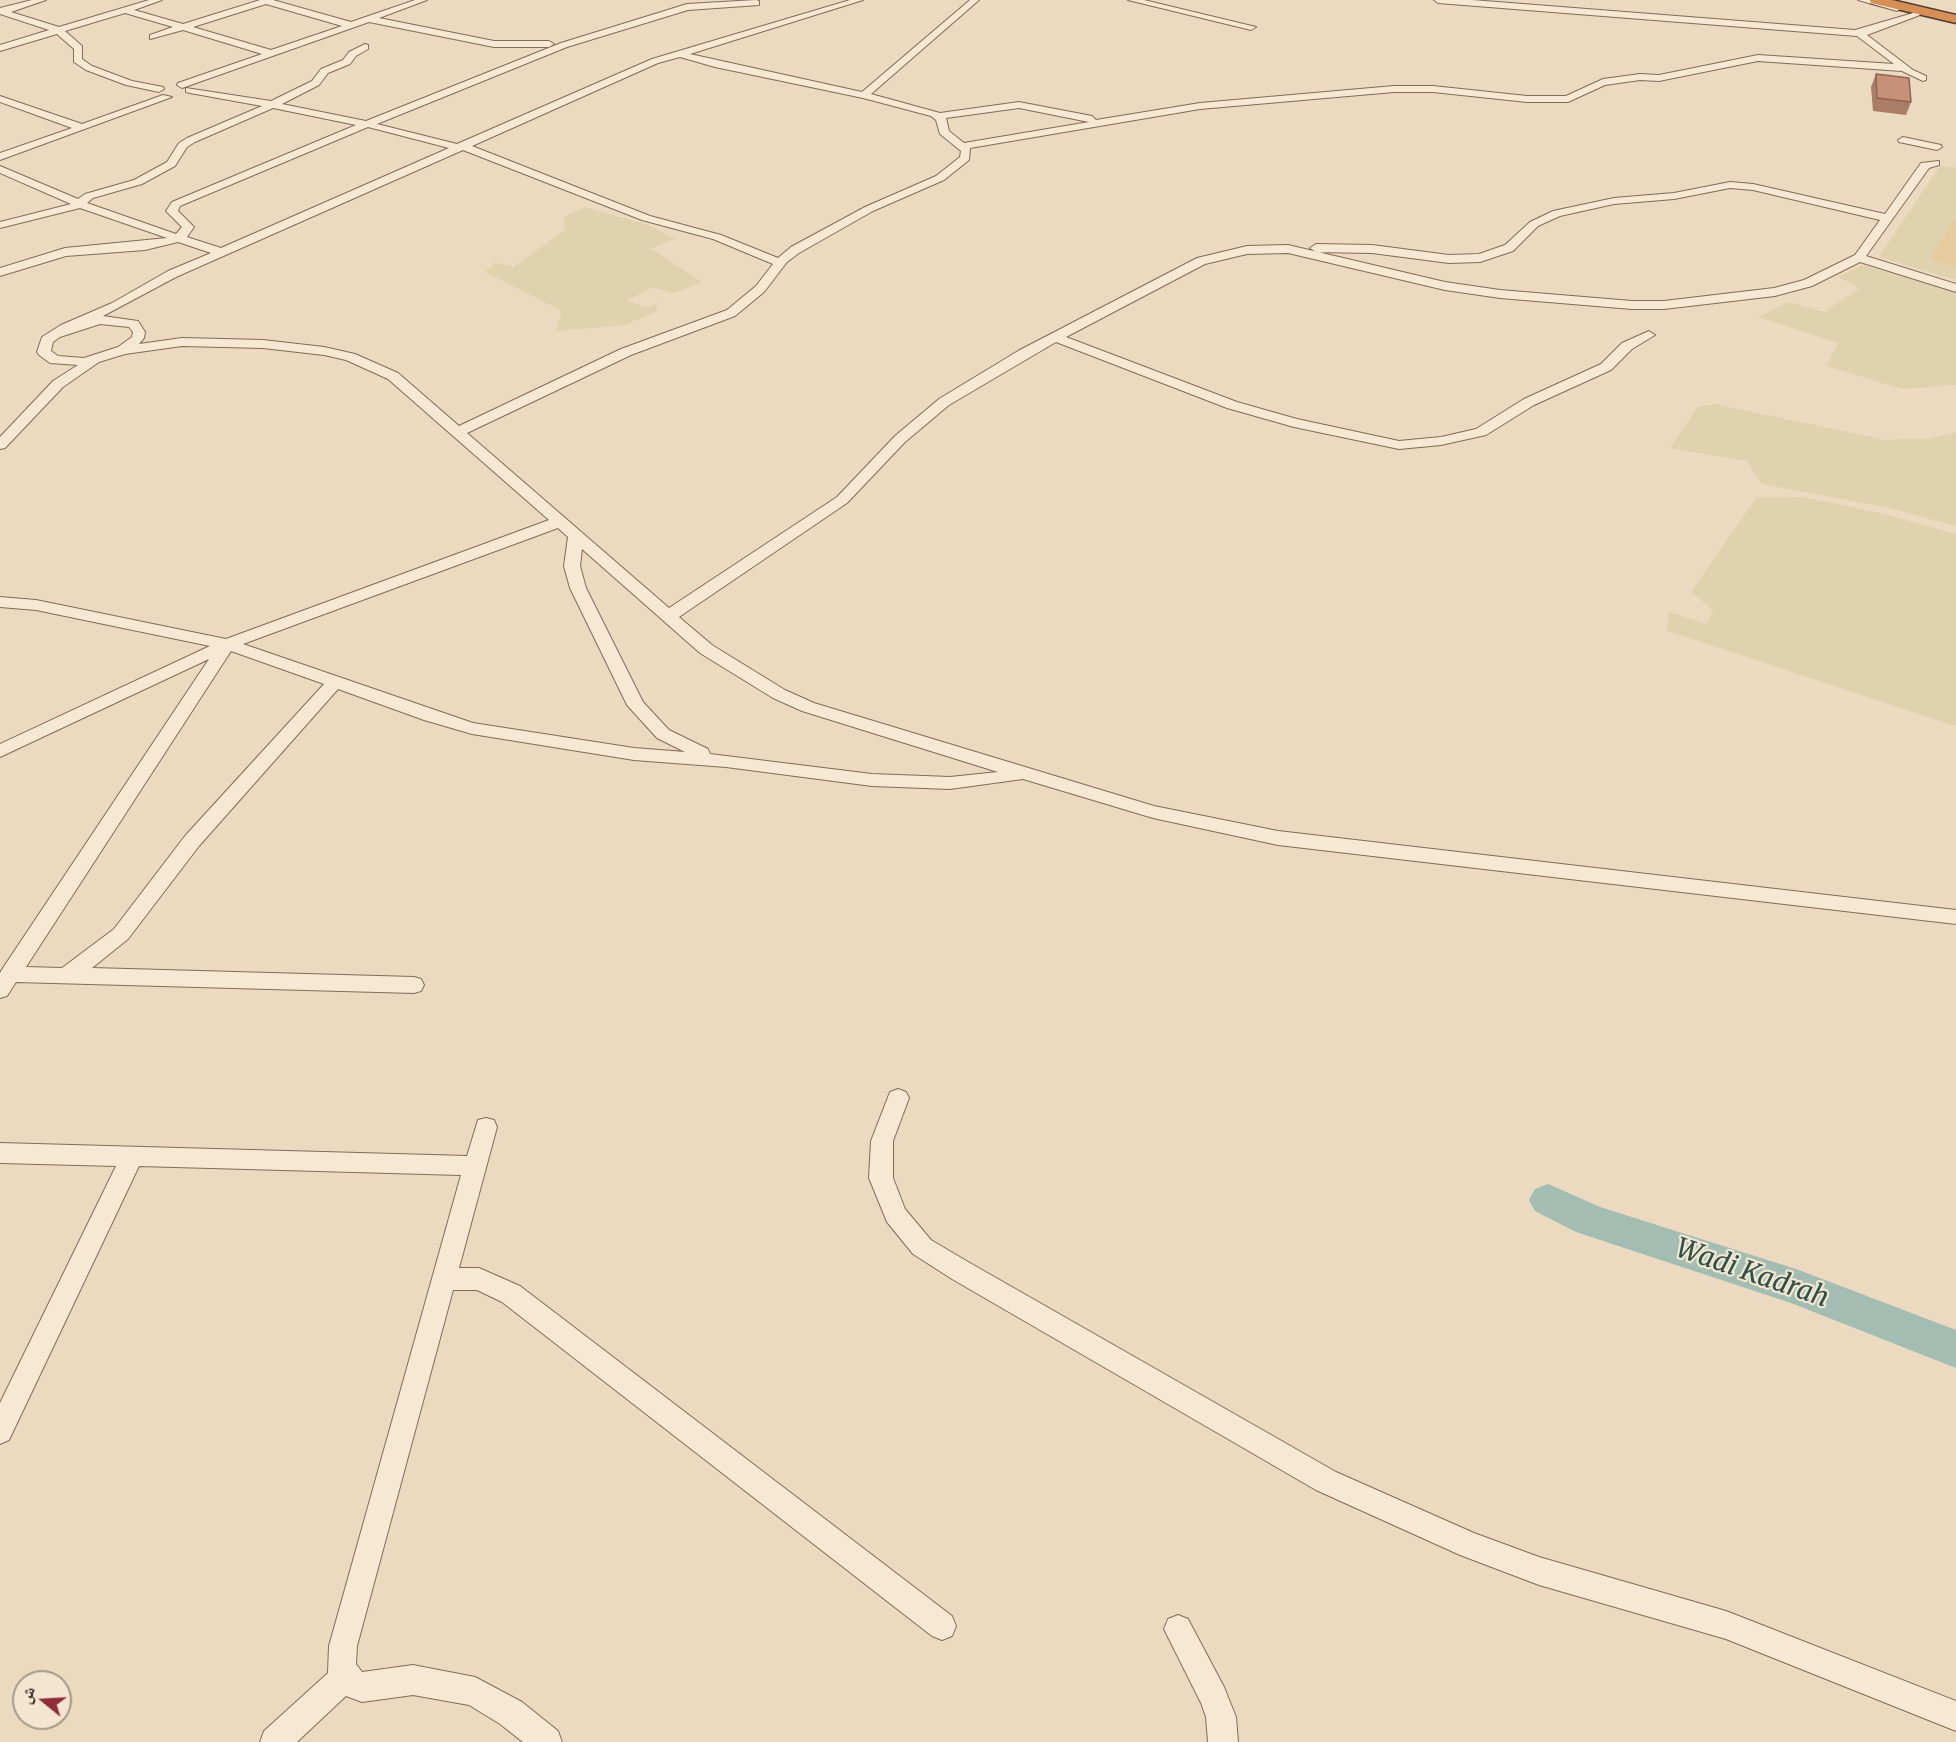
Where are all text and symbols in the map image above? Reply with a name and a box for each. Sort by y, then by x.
water label: Wadi Kadrah [1671,1233,1833,1315]
north arrow [12,1670,72,1730]
text: ش [15,1684,39,1706]

